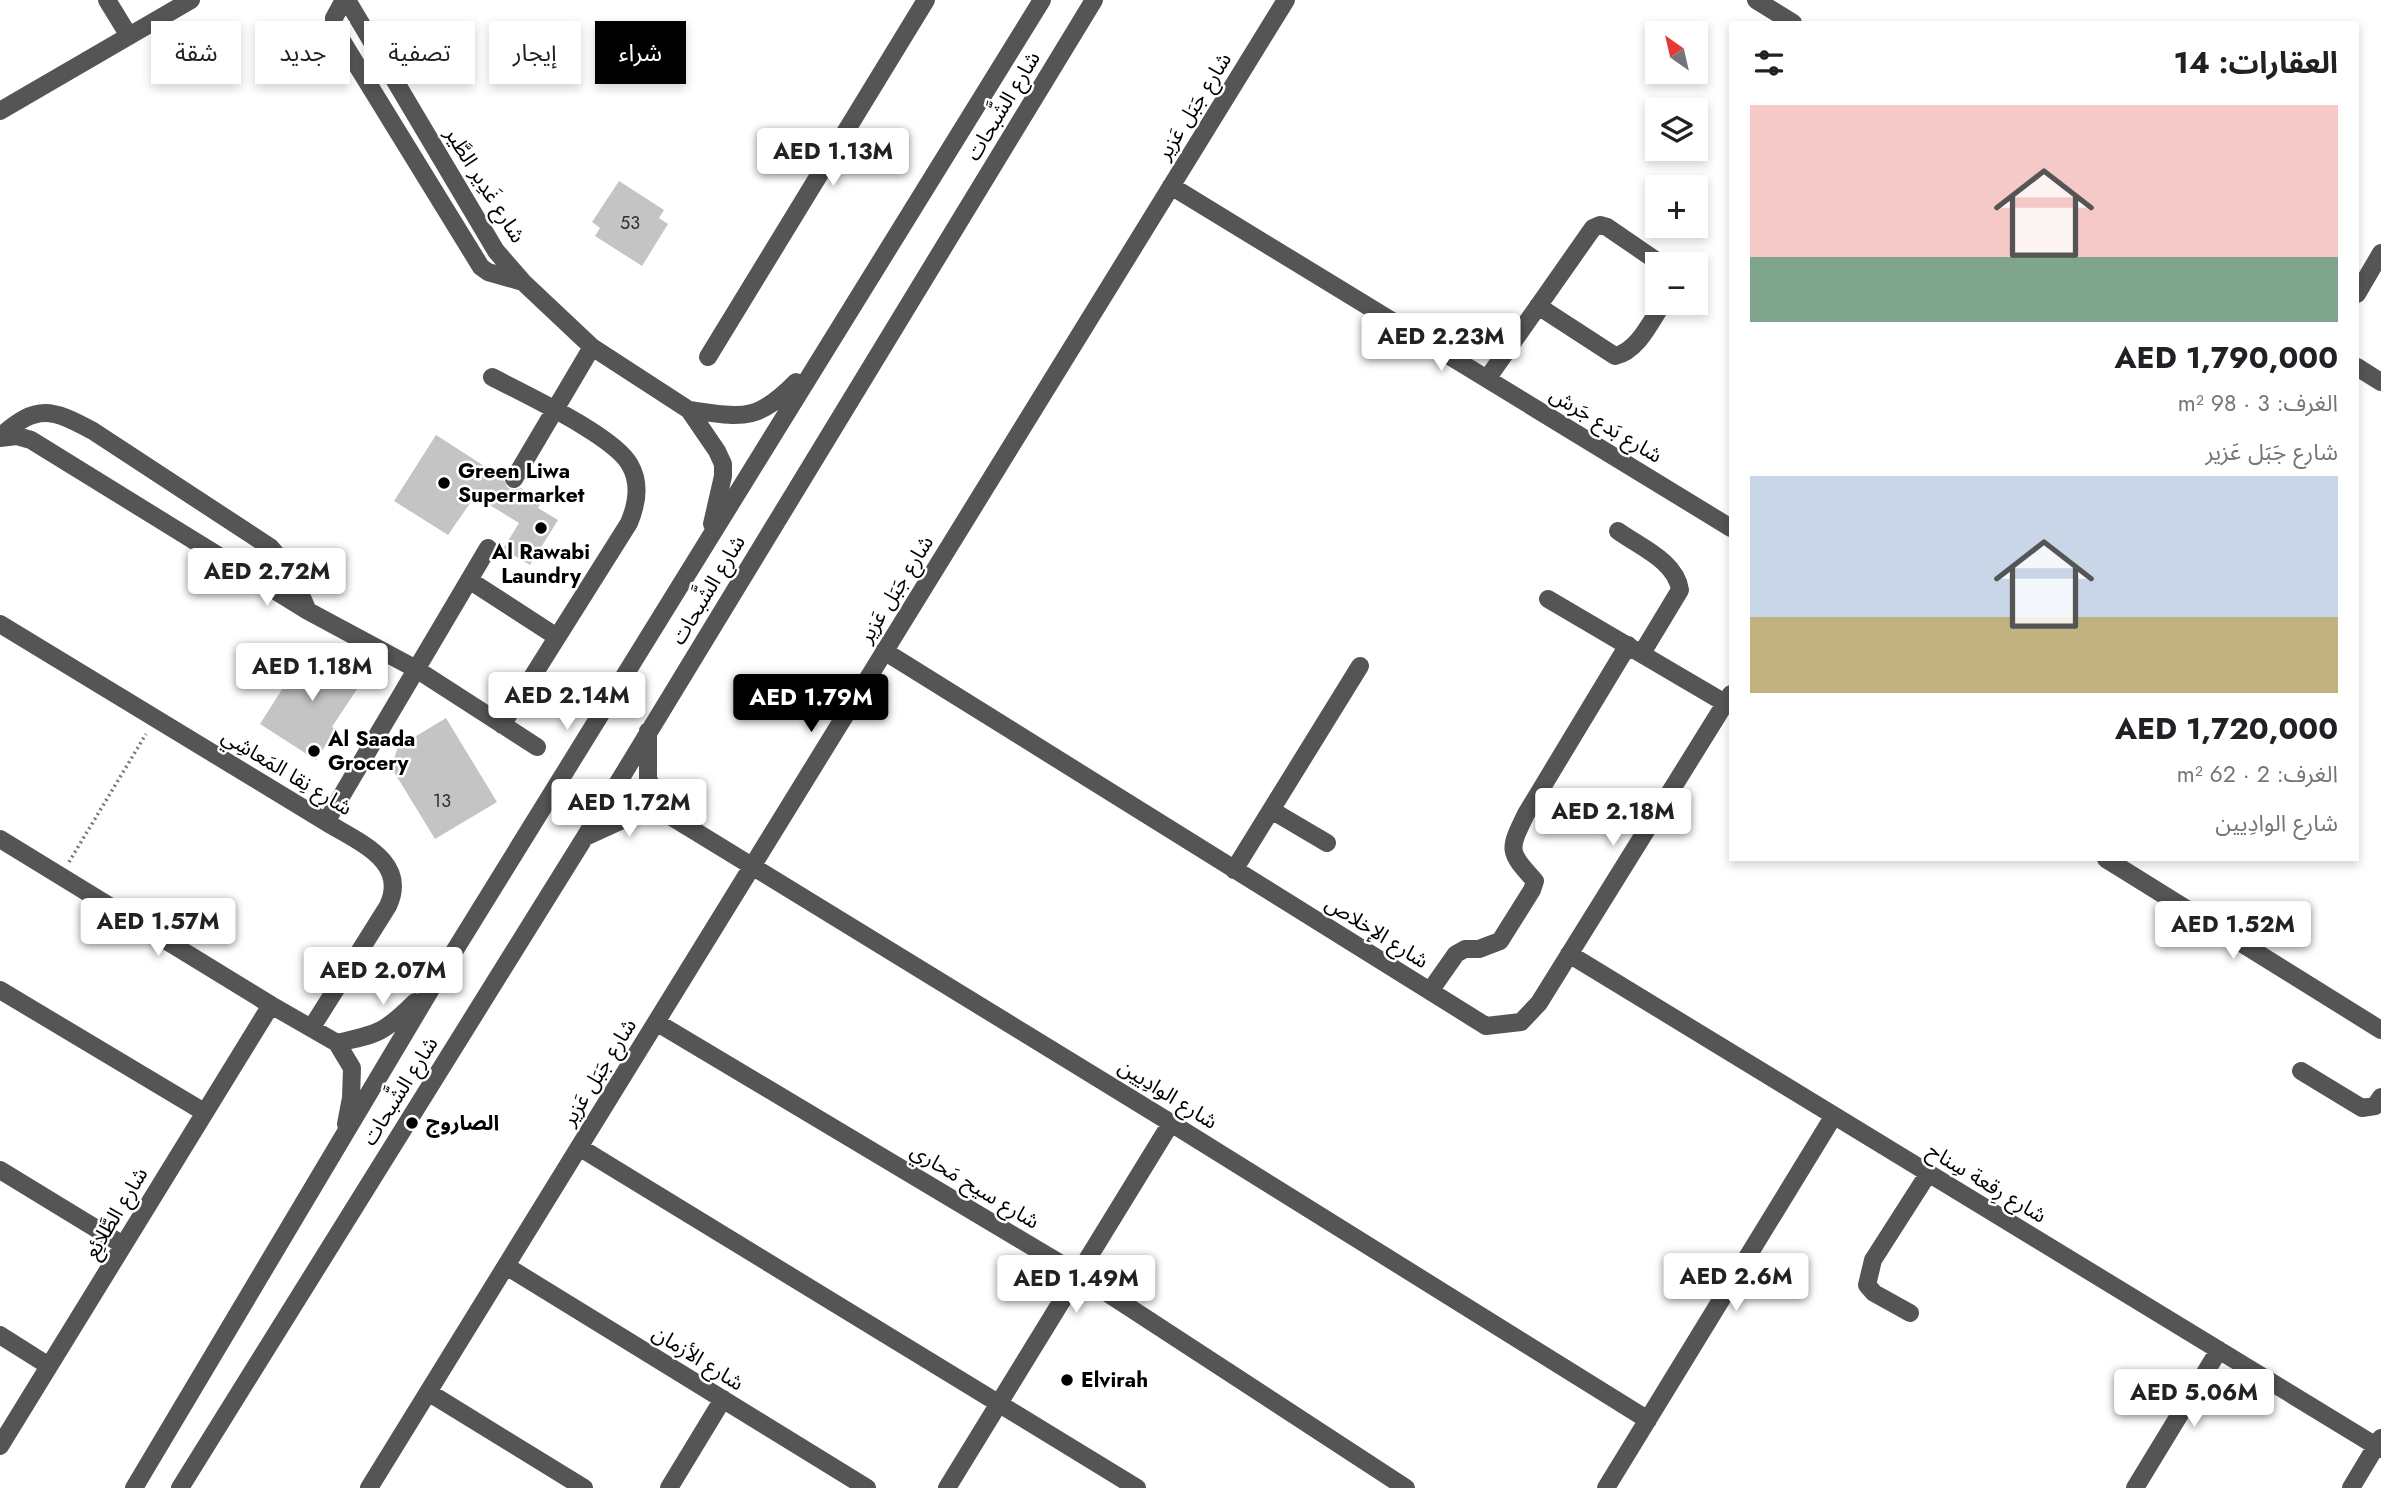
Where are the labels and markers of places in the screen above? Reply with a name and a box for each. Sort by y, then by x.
pin: AED 1.13M [753,128,913,188]
pin: AED 2.23M [1361,314,1521,373]
place label: Green Liwa Supermarket [458,456,585,510]
marker: Green Liwa Supermarket [436,475,452,491]
marker: Al Rawabi Laundry [533,520,549,536]
place label: Al Rawabi Laundry [491,537,590,591]
pin: AED 2.72M [187,548,347,608]
pin: AED 1.18M [232,644,392,703]
pin: AED 2.14M [487,672,647,732]
pin: AED 1.79M [731,674,891,734]
place label: Al Saada Grocery [327,724,415,778]
marker: Al Saada Grocery [306,743,322,759]
pin: AED 1.72M [549,780,709,839]
pin: AED 2.18M [1533,788,1693,848]
pin: AED 1.57M [78,898,238,958]
pin: AED 1.52M [2153,902,2313,961]
pin: AED 2.07M [303,948,463,1007]
place label: الصاروج [426,1108,499,1138]
marker: الصاروج [404,1115,420,1131]
pin: AED 2.6M [1664,1254,1808,1313]
pin: AED 1.49M [996,1256,1156,1315]
place label: Elvirah [1081,1365,1148,1395]
pin: AED 5.06M [2114,1370,2274,1429]
marker: Elvirah [1059,1372,1075,1388]

